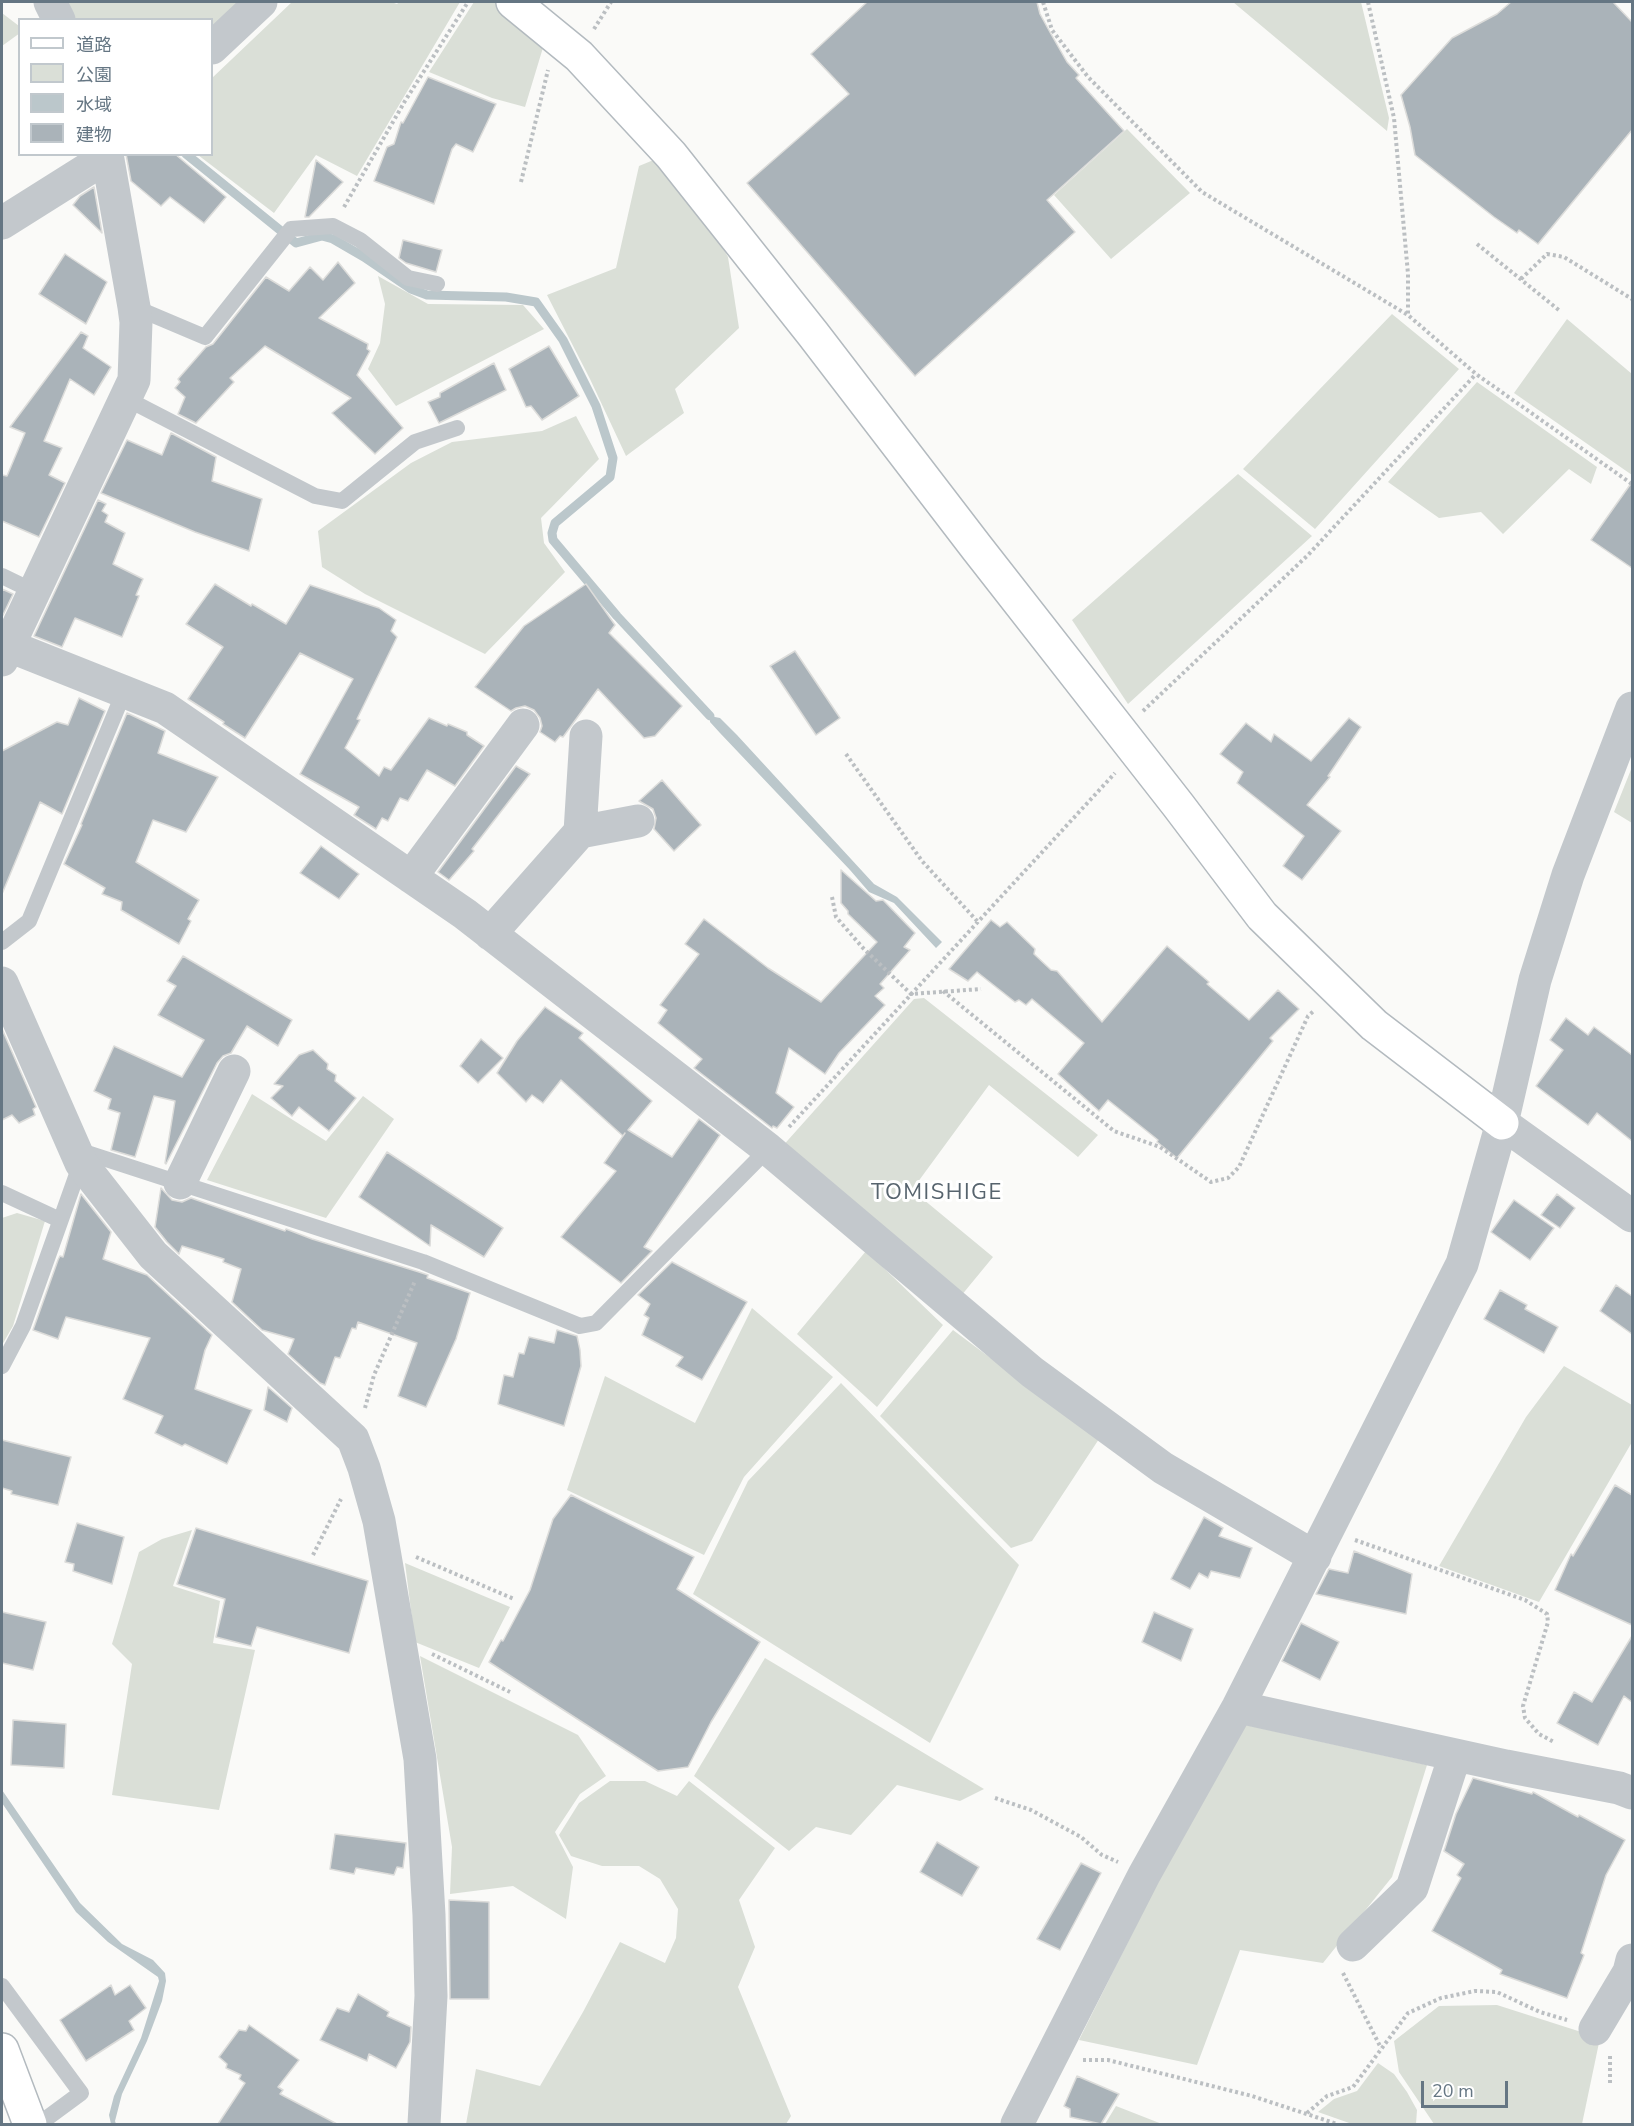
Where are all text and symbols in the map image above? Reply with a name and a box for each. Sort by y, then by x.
legend [18,18,213,156]
text: 道路 [76,33,112,57]
text: 公園 [76,63,112,87]
text: 水域 [76,93,112,117]
text: 建物 [76,123,112,147]
district label: TOMISHIGE [871,1181,1003,1207]
scale bar [1424,2069,1511,2107]
text: 20 m [1432,2079,1474,2103]

